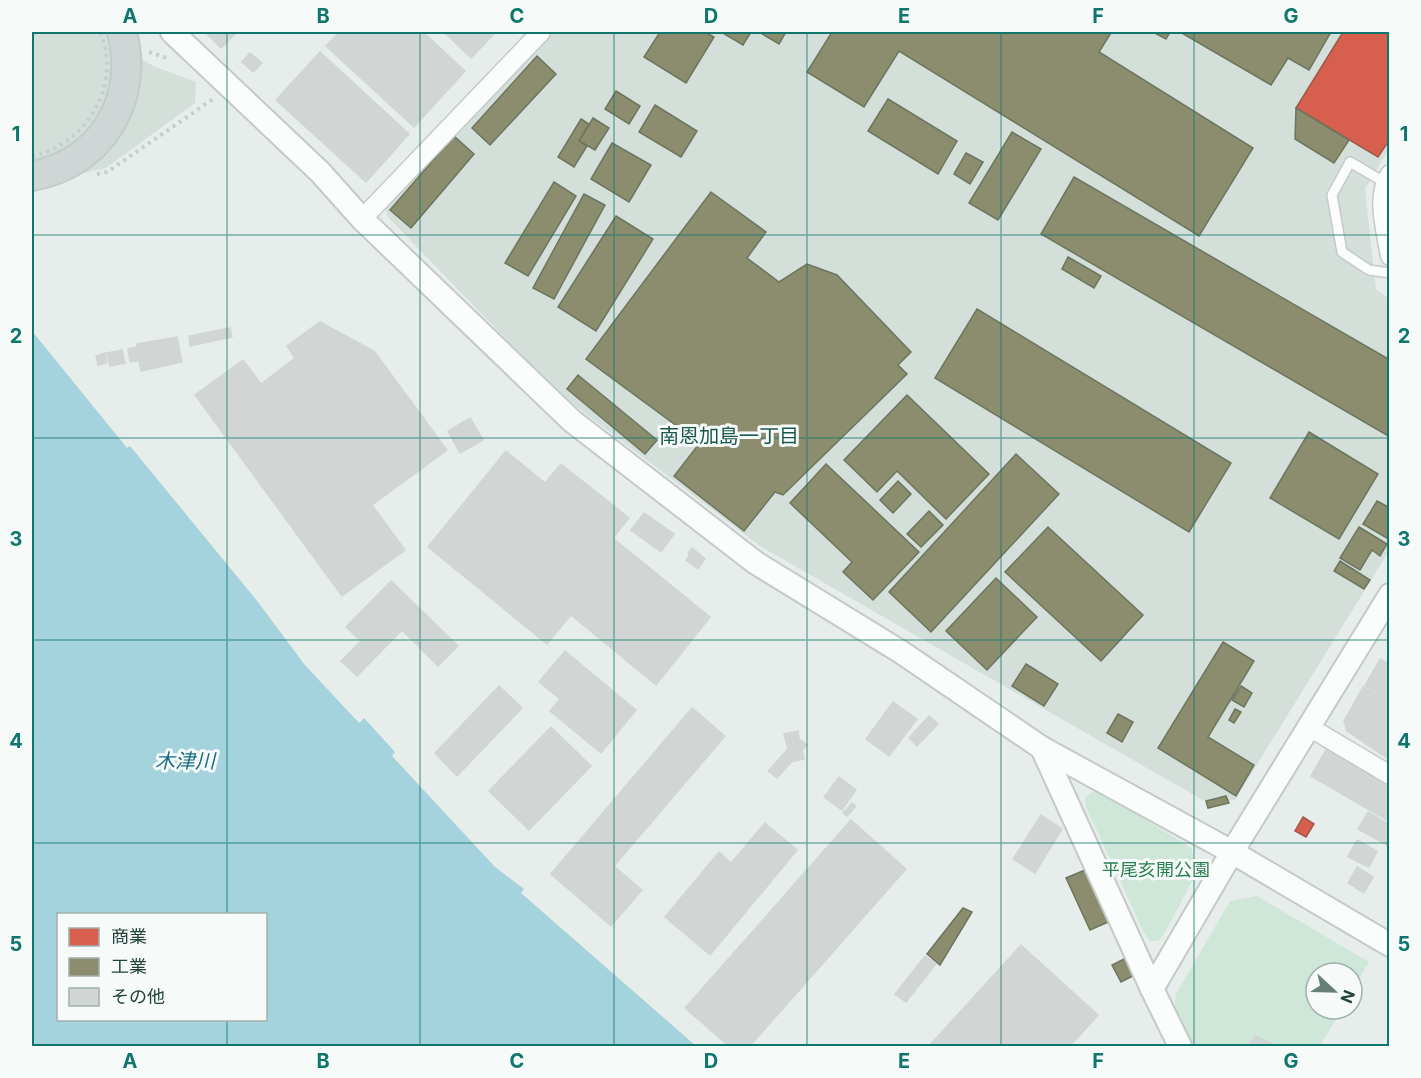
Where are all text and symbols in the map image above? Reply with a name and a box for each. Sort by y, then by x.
text: A [123,4,138,28]
text: B [316,4,330,28]
text: C [510,4,524,28]
text: D [704,4,718,28]
text: E [898,4,910,28]
text: F [1092,4,1104,28]
text: G [1283,4,1299,28]
text: 1 [12,122,20,146]
text: 1 [1400,122,1408,146]
text: 2 [10,324,22,348]
text: 2 [1398,324,1410,348]
district label: 南恩加島一丁目 [659,424,799,448]
text: 3 [10,527,22,551]
text: 3 [1398,527,1410,551]
text: 4 [9,729,23,753]
text: 4 [1397,729,1411,753]
water label: 木津川 [155,749,217,773]
park label: 平尾亥開公園 [1102,859,1210,880]
legend [57,913,267,1021]
text: 商業 [111,926,147,947]
text: 5 [10,932,22,956]
text: 5 [1398,932,1410,956]
text: 工業 [111,956,147,977]
north arrow [1304,961,1364,1021]
text: その他 [111,986,165,1007]
text: N [1336,987,1359,1006]
text: A [123,1049,138,1073]
text: B [316,1049,330,1073]
text: C [510,1049,524,1073]
text: D [704,1049,718,1073]
text: E [898,1049,910,1073]
text: F [1092,1049,1104,1073]
text: G [1283,1049,1299,1073]

